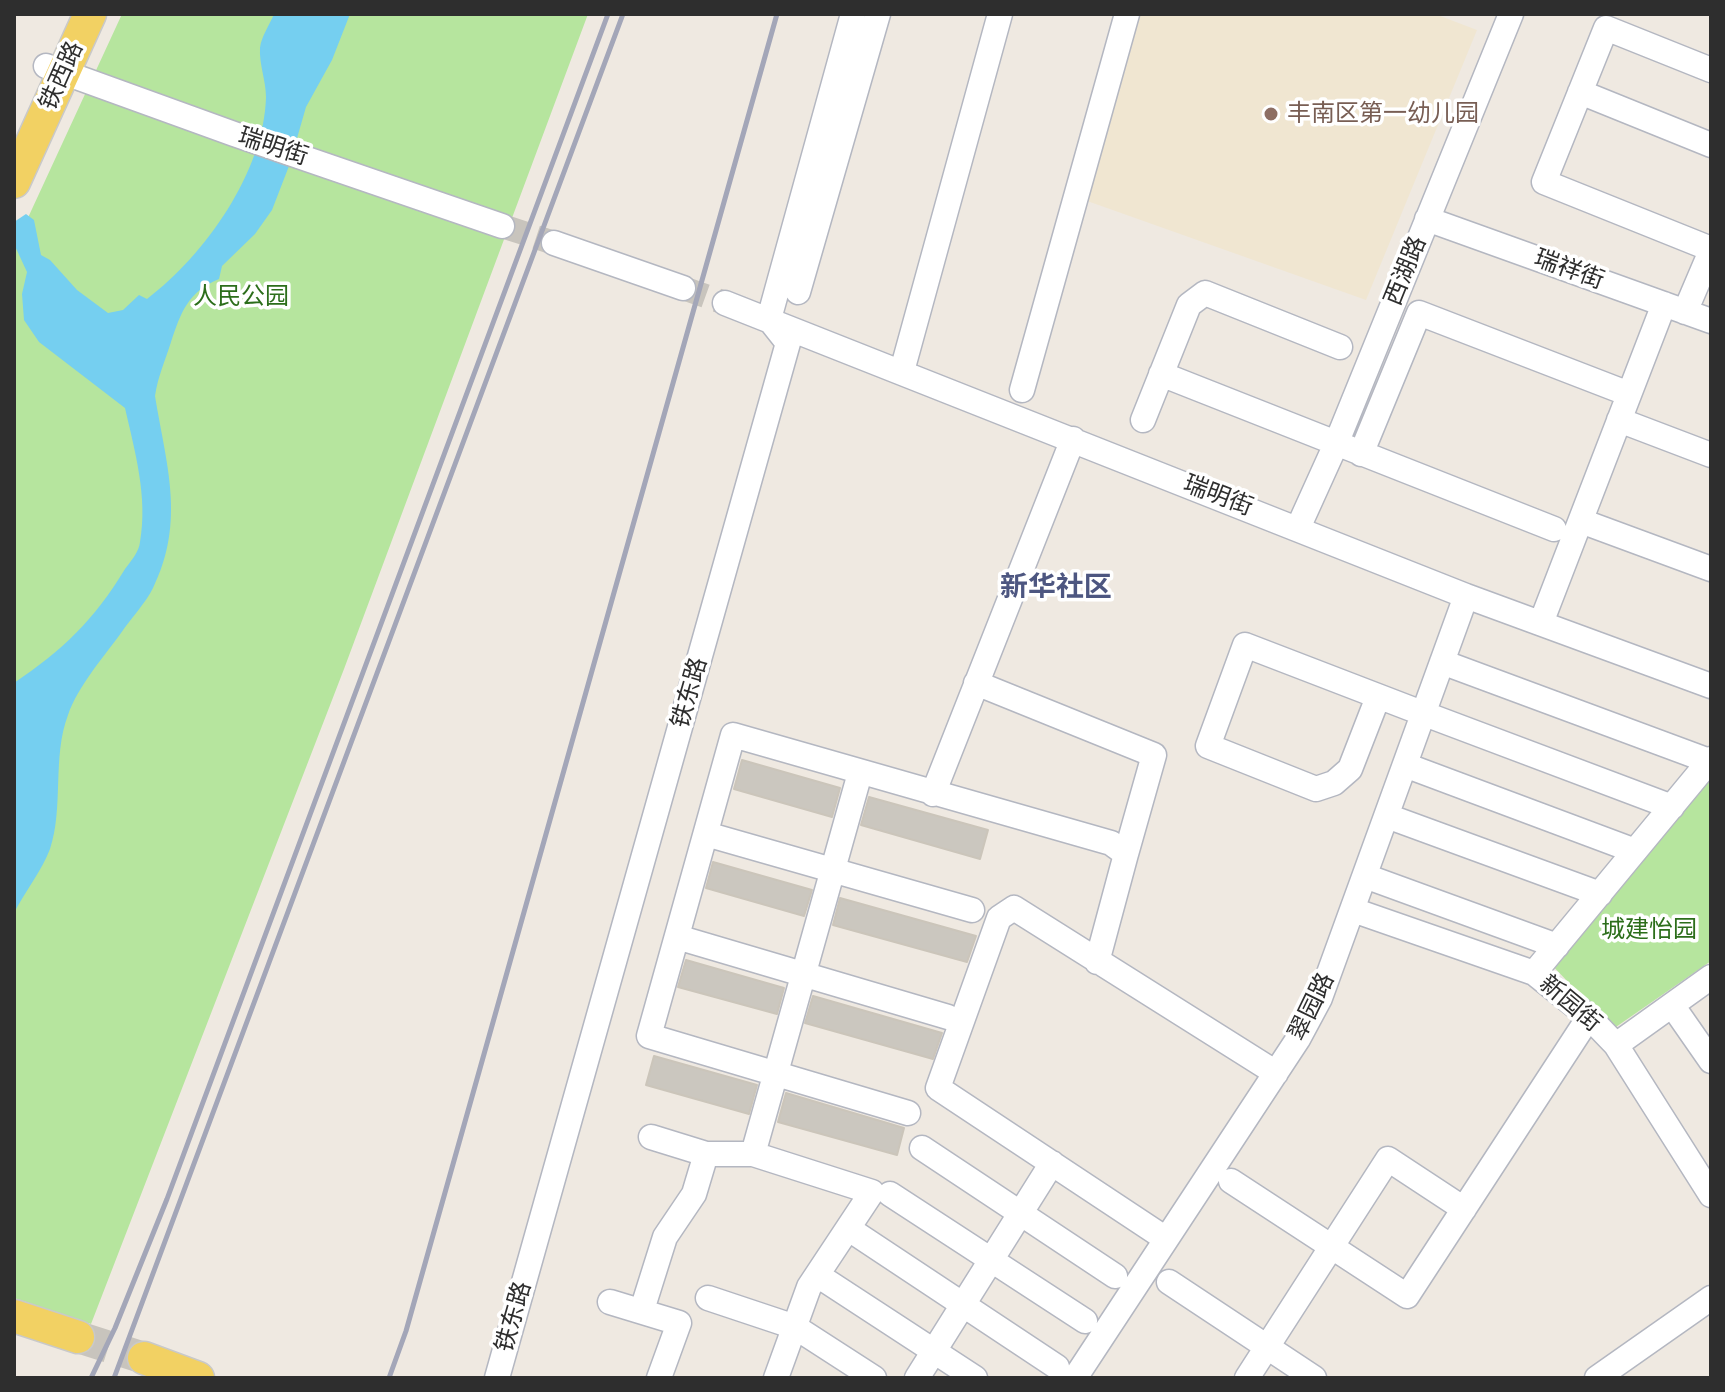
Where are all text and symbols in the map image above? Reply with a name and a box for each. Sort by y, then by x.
street label: 铁西路 [34,37,90,115]
place label: 丰南区第一幼儿园 [1287,100,1479,128]
marker: 丰南区第一幼儿园 [1262,105,1280,123]
street label: 瑞明街 [234,122,312,172]
street label: 西湖路 [1379,232,1433,310]
street label: 瑞祥街 [1530,244,1608,296]
park label: 人民公园 [193,283,289,311]
street label: 瑞明街 [1179,470,1257,522]
district label: 新华社区 [1000,571,1112,605]
street label: 铁东路 [666,654,714,732]
park label: 城建怡园 [1601,916,1697,944]
street label: 翠园路 [1283,968,1341,1046]
street label: 新园街 [1533,970,1607,1038]
street label: 铁东路 [490,1278,538,1356]

